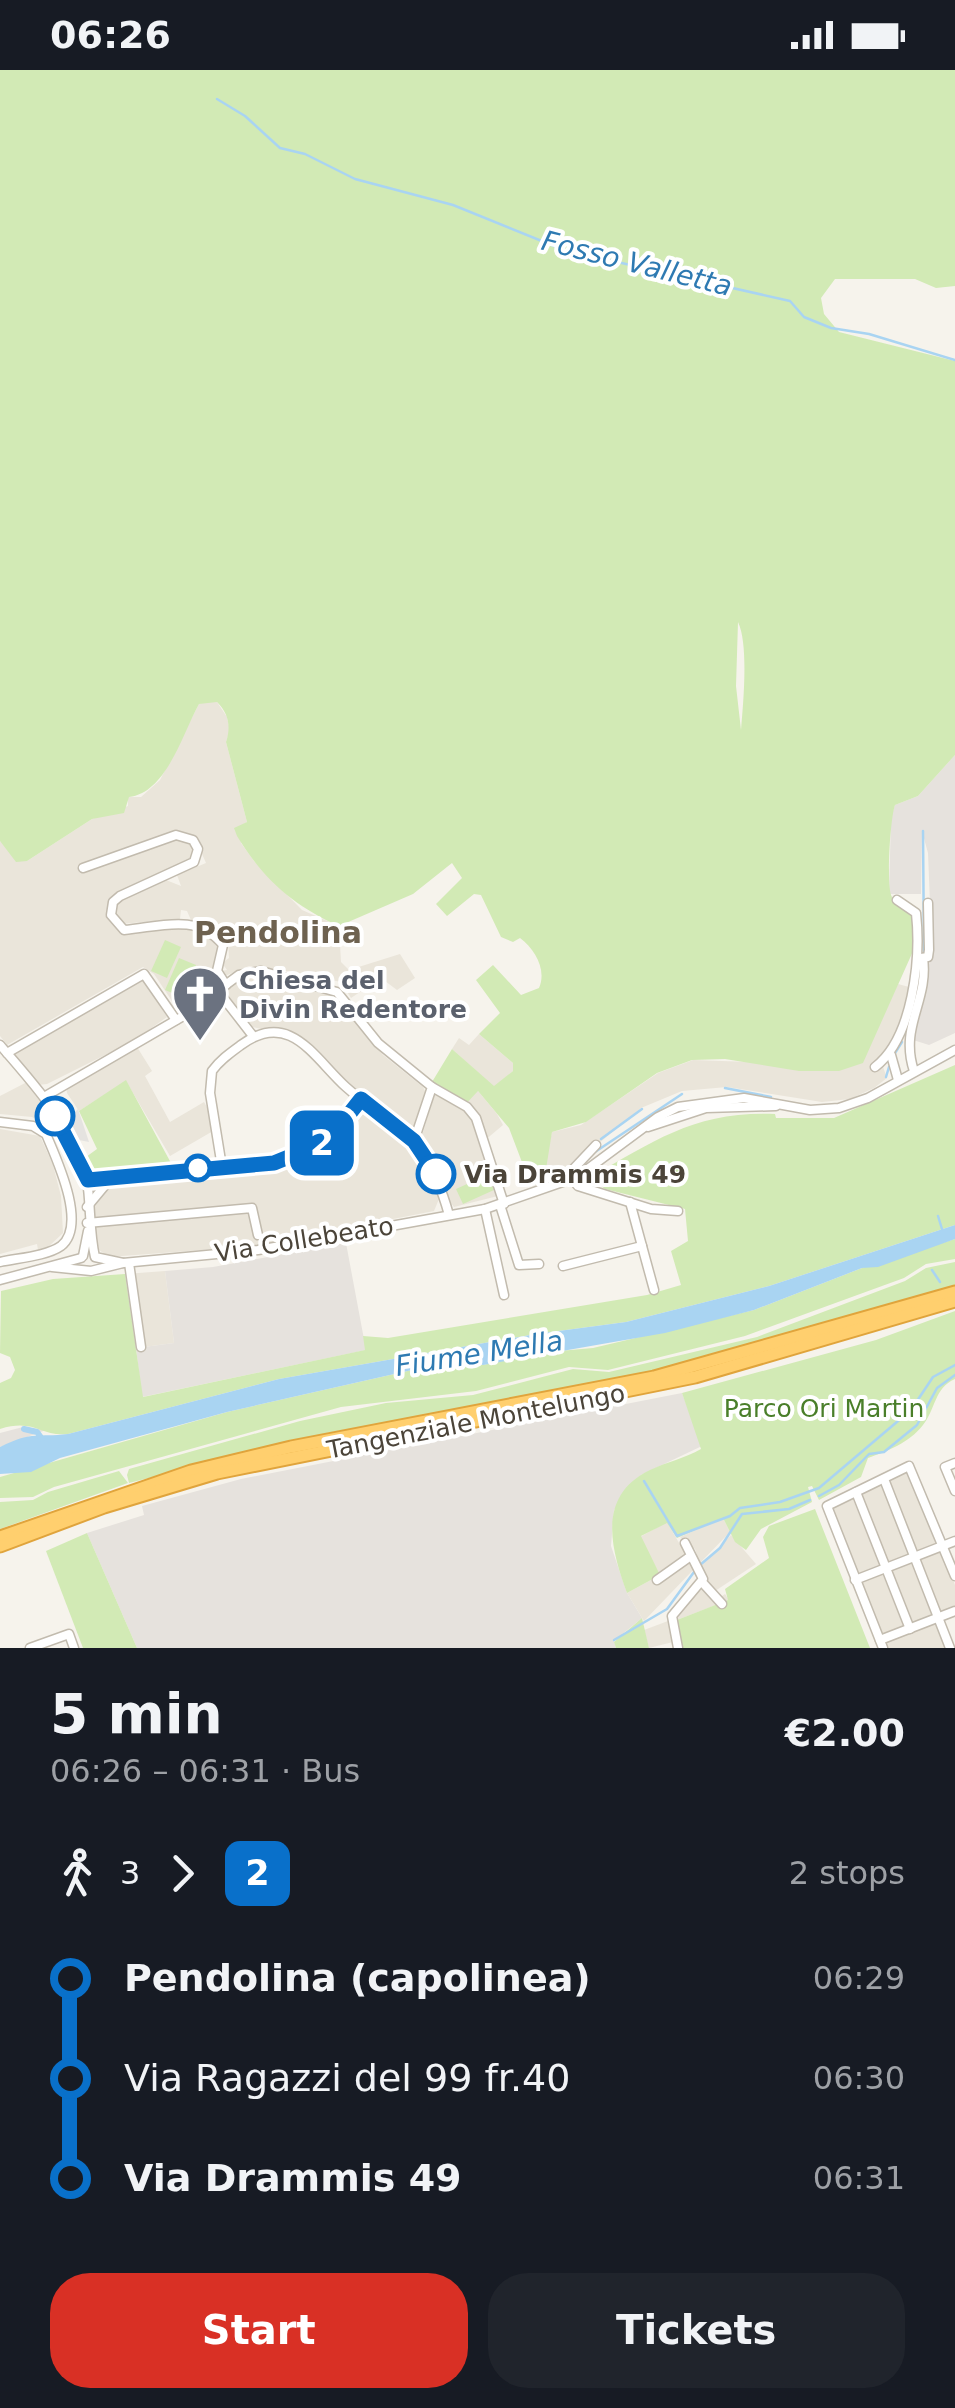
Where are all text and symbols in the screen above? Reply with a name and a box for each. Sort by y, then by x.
text: 06:26 [50,13,171,57]
water label: Fosso Valletta [538,224,735,303]
district label: Pendolina [194,915,362,950]
church icon: Chiesa del Divin Redentore [170,964,230,1043]
place label: Chiesa del Divin Redentore [239,966,467,1024]
unlabelled marker [36,1097,74,1135]
line badge: 2 [290,1110,354,1176]
text: 2 [310,1123,334,1163]
unlabelled marker [185,1155,211,1181]
marker: Via Drammis 49 [417,1155,455,1193]
place label: Via Drammis 49 [464,1160,686,1189]
street label: Via Collebeato [213,1211,395,1268]
water label: Fiume Mella [393,1324,565,1383]
street label: Tangenziale Montelungo [324,1378,627,1465]
park label: Parco Ori Martin [724,1394,924,1423]
text: 5 min [50,1682,223,1746]
text: €2.00 [785,1711,905,1755]
text: 06:26 – 06:31 · Bus [50,1752,360,1790]
icon: walk [50,1846,105,1901]
icon: forward [155,1846,210,1901]
text: 2 [245,1853,270,1893]
text: 3 [120,1854,140,1892]
text: 2 stops [789,1854,905,1892]
text: Pendolina (capolinea) [124,1956,591,2000]
text: 06:29 [813,1959,905,1997]
text: Via Ragazzi del 99 fr.40 [124,2056,570,2100]
text: 06:30 [813,2059,905,2097]
text: Via Drammis 49 [124,2156,462,2200]
text: 06:31 [813,2159,905,2197]
button: Start [50,2273,468,2388]
button: Tickets [488,2273,905,2388]

